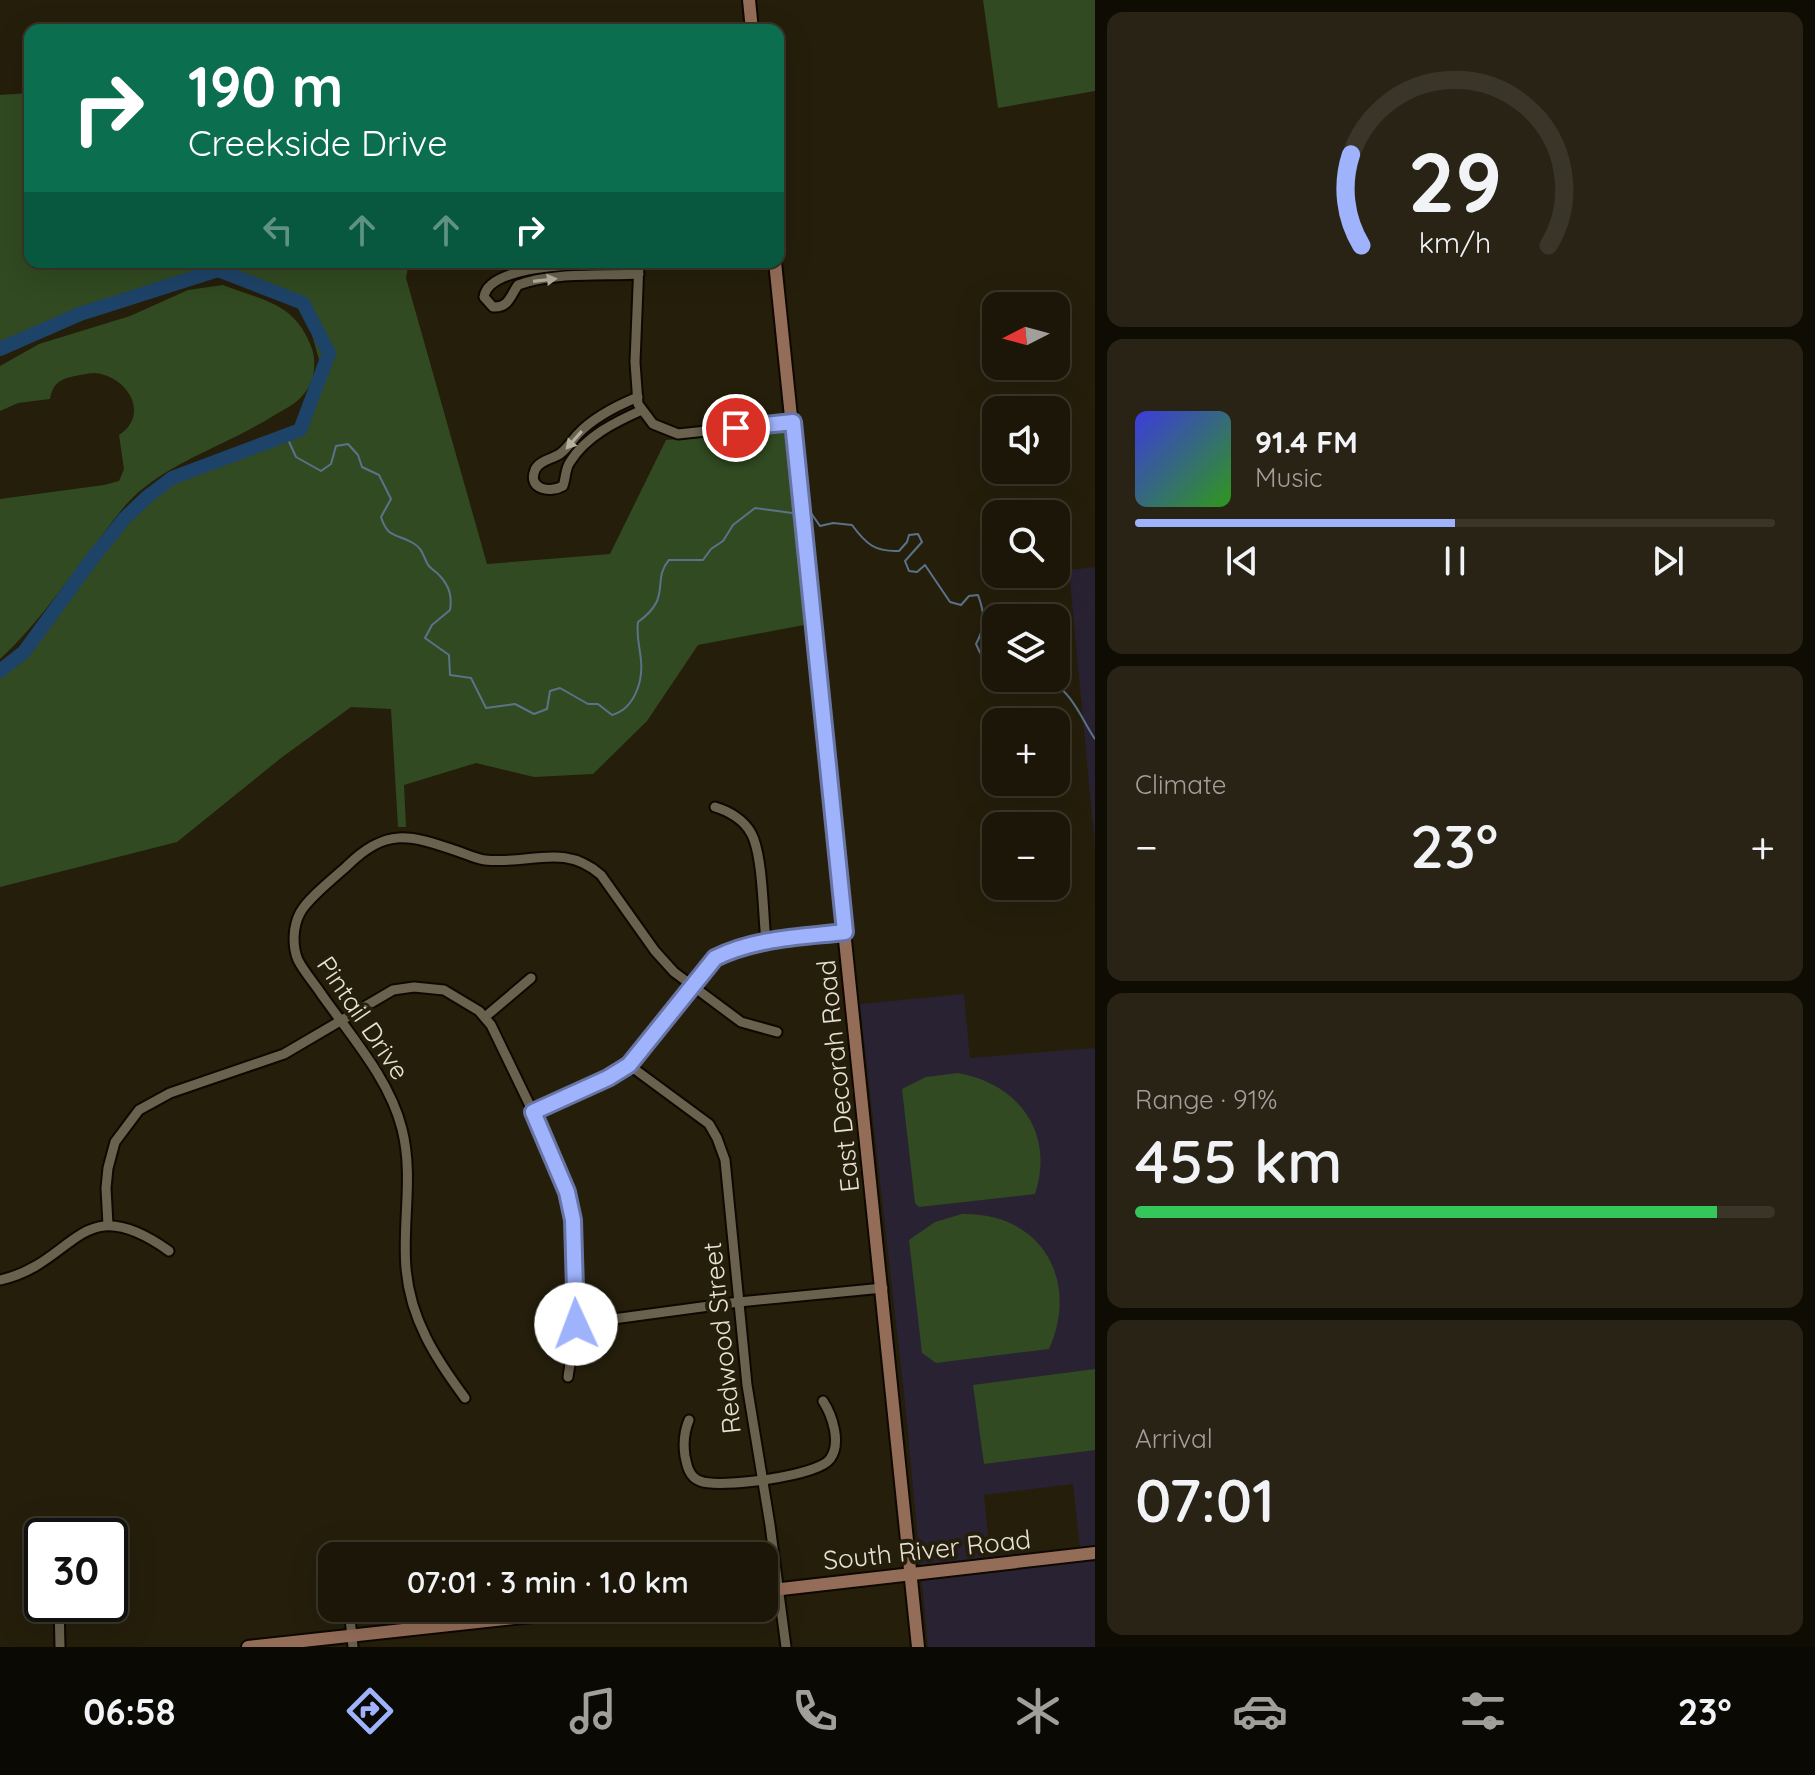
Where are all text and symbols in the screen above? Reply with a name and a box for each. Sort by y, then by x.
text: 190 m [188,51,343,121]
icon: right [56,56,160,160]
text: Creekside Drive [188,120,448,165]
text: 29 [1408,128,1502,232]
icon: left [256,208,300,252]
icon: ahead [340,208,384,252]
icon: ahead [424,208,468,252]
icon: right [508,208,552,252]
text: km/h [1419,224,1491,260]
one-way arrow [533,273,558,286]
north arrow [982,292,1070,380]
map controls [982,292,1070,900]
pin [702,394,770,462]
button: sound [982,396,1070,484]
icon: arrive [714,406,758,450]
text: 91.4 FM [1255,423,1358,461]
one-way arrow [565,431,583,450]
text: Music [1255,461,1323,494]
button: search [982,500,1070,588]
icon: previous [1220,539,1264,583]
icon: pause [1433,539,1477,583]
icon: next [1646,539,1690,583]
button: layers [982,604,1070,692]
button: + [982,708,1070,796]
text: Climate [1135,768,1226,801]
text: 23° [1410,808,1498,883]
button: − [982,812,1070,900]
text: − [1135,819,1158,874]
text: + [1750,819,1775,874]
street label: Pintail Drive [310,950,417,1086]
street label: East Decorah Road [809,958,866,1194]
text: Range · 91% [1135,1083,1277,1116]
text: 455 km [1135,1123,1342,1198]
street label: Redwood Street [695,1241,748,1436]
position arrow [534,1282,618,1366]
text: Arrival [1135,1422,1213,1455]
text: 07:01 [1135,1462,1275,1537]
speed limit sign: 30 [24,1518,128,1622]
street label: South River Road [821,1522,1032,1577]
text: 07:01 · 3 min · 1.0 km [407,1563,689,1601]
icon: directions [342,1683,398,1739]
icon: music [565,1683,621,1739]
icon: phone [787,1683,843,1739]
icon: climate [1010,1683,1066,1739]
icon: car [1232,1683,1288,1739]
icon: filters [1455,1683,1511,1739]
text: 06:58 [83,1689,176,1734]
text: 23° [1678,1689,1732,1734]

